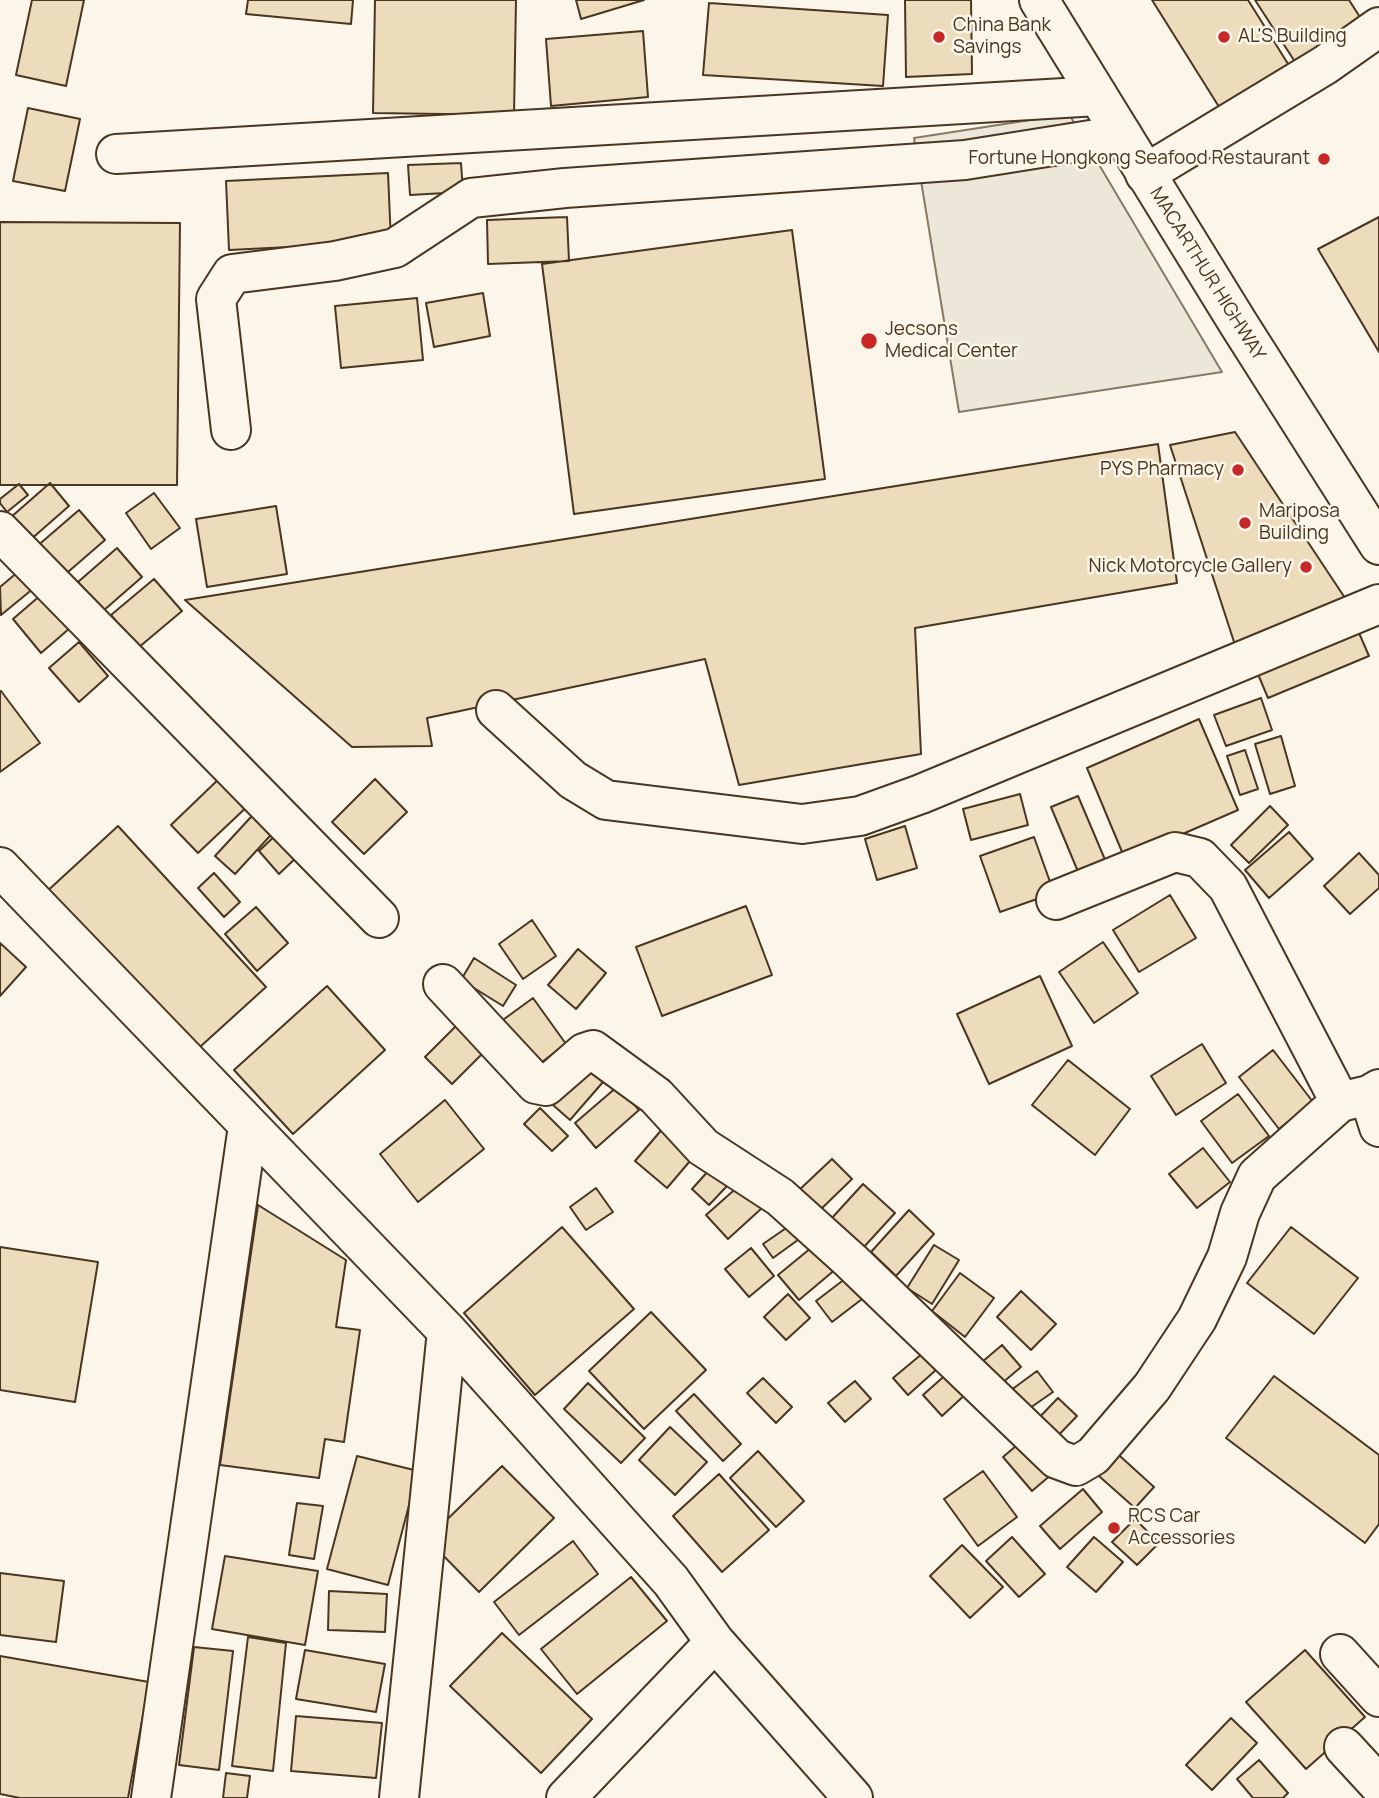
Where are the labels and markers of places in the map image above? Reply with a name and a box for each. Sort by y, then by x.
place label: China Bank Savings [953,15,1051,59]
place label: AL'S Building [1238,26,1347,48]
marker: China Bank Savings [931,29,947,45]
marker: AL'S Building [1216,29,1232,45]
place label: Fortune Hongkong Seafood Restaurant [969,148,1310,170]
marker: Fortune Hongkong Seafood Restaurant [1316,151,1332,167]
place label: Jecsons Medical Center [885,319,1018,363]
marker: Jecsons Medical Center [859,331,879,351]
place label: PYS Pharmacy [1100,459,1224,481]
marker: PYS Pharmacy [1230,462,1246,478]
place label: Mariposa Building [1259,501,1340,545]
marker: Mariposa Building [1237,515,1253,531]
place label: Nick Motorcycle Gallery [1088,556,1292,578]
marker: Nick Motorcycle Gallery [1298,559,1314,575]
place label: RCS Car Accessories [1128,1506,1235,1550]
marker: RCS Car Accessories [1106,1520,1122,1536]

